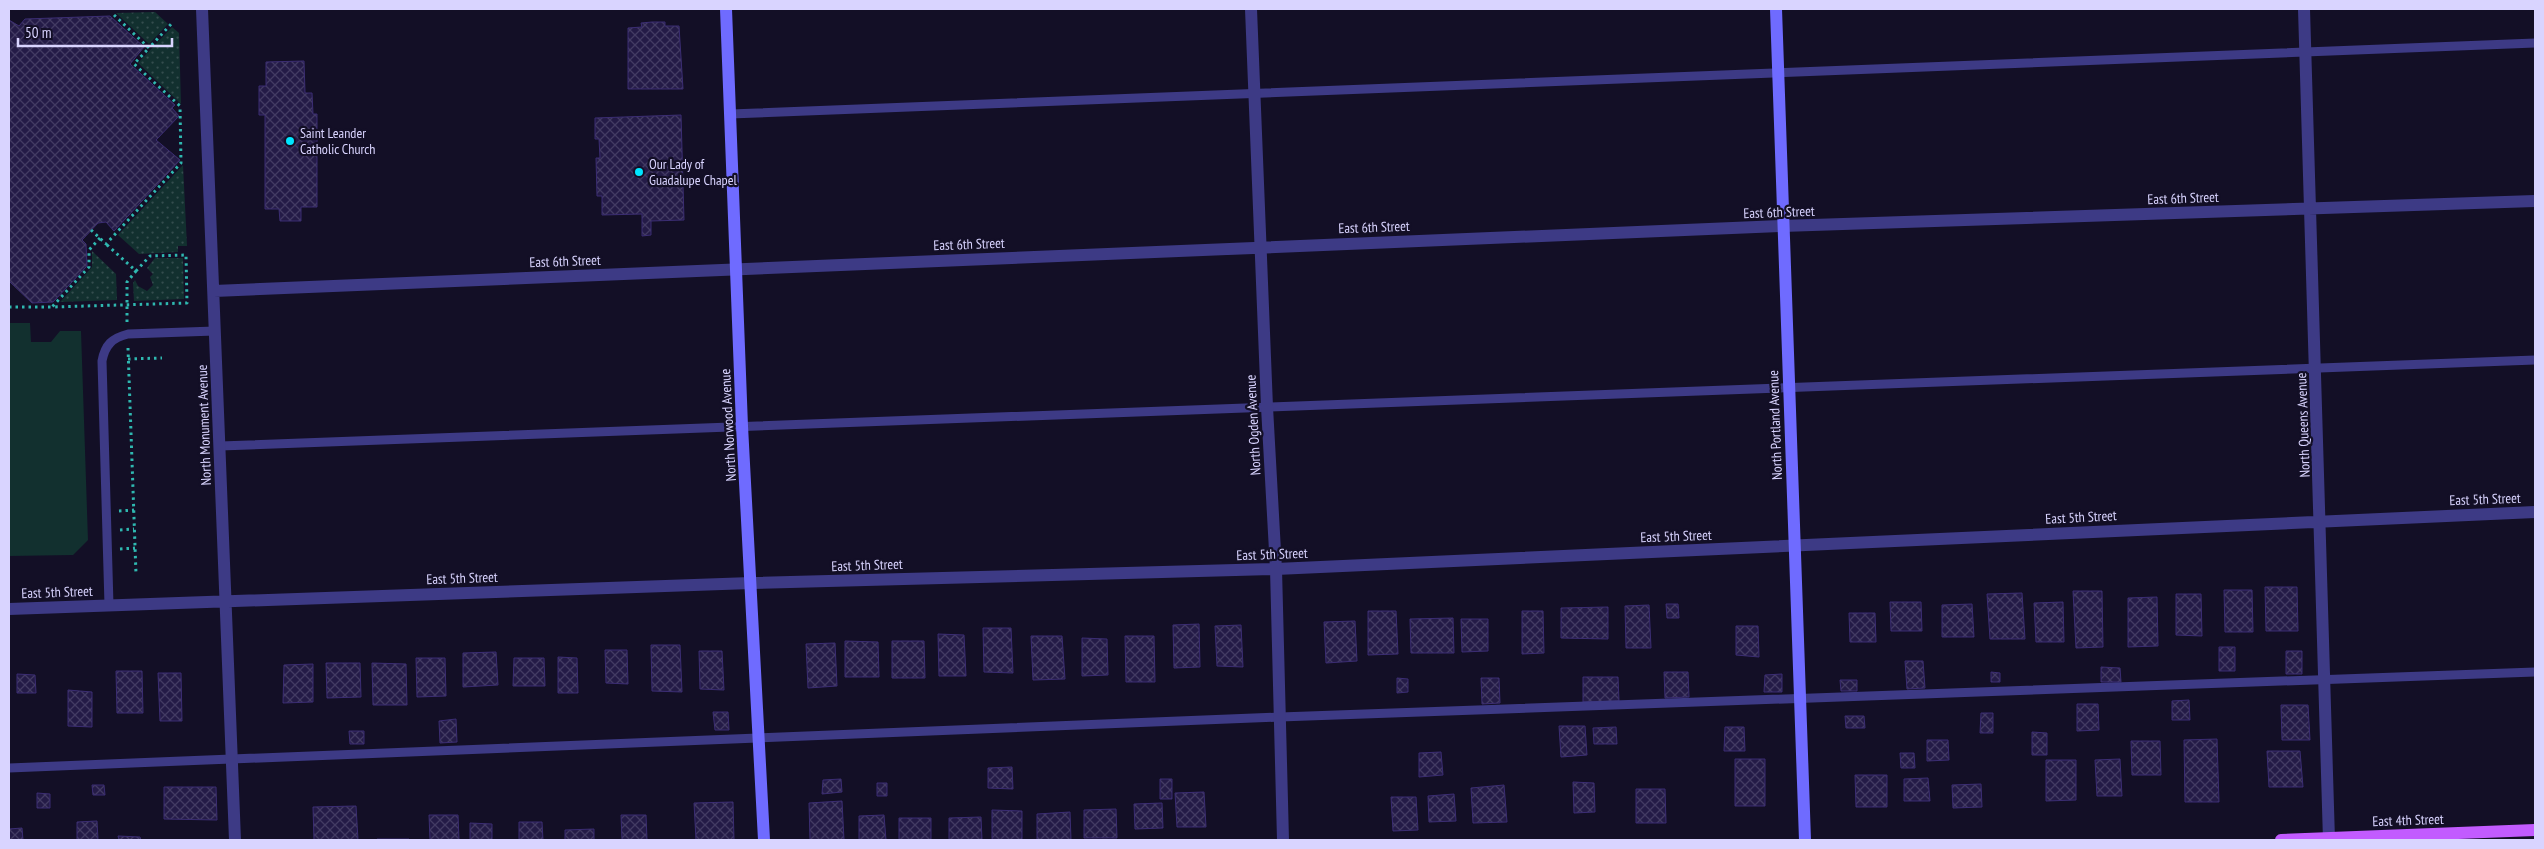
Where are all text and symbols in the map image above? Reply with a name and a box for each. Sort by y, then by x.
scale bar [18,15,171,47]
text: 50 m [25,23,51,42]
place label: Saint Leander Catholic Church [300,124,376,158]
marker: Saint Leander Catholic Church [284,135,296,147]
place label: Our Lady of Guadalupe Chapel [649,155,737,189]
marker: Our Lady of Guadalupe Chapel [633,166,645,178]
street label: East 6th Street [2147,188,2219,208]
street label: East 6th Street [1743,202,1815,222]
street label: East 6th Street [1338,217,1410,237]
street label: East 6th Street [933,234,1005,254]
street label: East 6th Street [529,251,601,271]
street label: North Monument Avenue [193,364,215,486]
street label: North Norwood Avenue [716,368,740,482]
street label: North Portland Avenue [1764,370,1786,480]
street label: North Queens Avenue [2292,372,2314,478]
street label: North Ogden Avenue [1241,374,1265,476]
street label: East 5th Street [2449,489,2521,509]
street label: East 5th Street [2045,506,2117,528]
street label: East 5th Street [1640,526,1712,546]
street label: East 5th Street [1236,544,1308,564]
street label: East 5th Street [831,555,903,575]
street label: East 5th Street [426,568,498,588]
street label: East 5th Street [21,582,93,602]
street label: East 4th Street [2372,810,2444,830]

